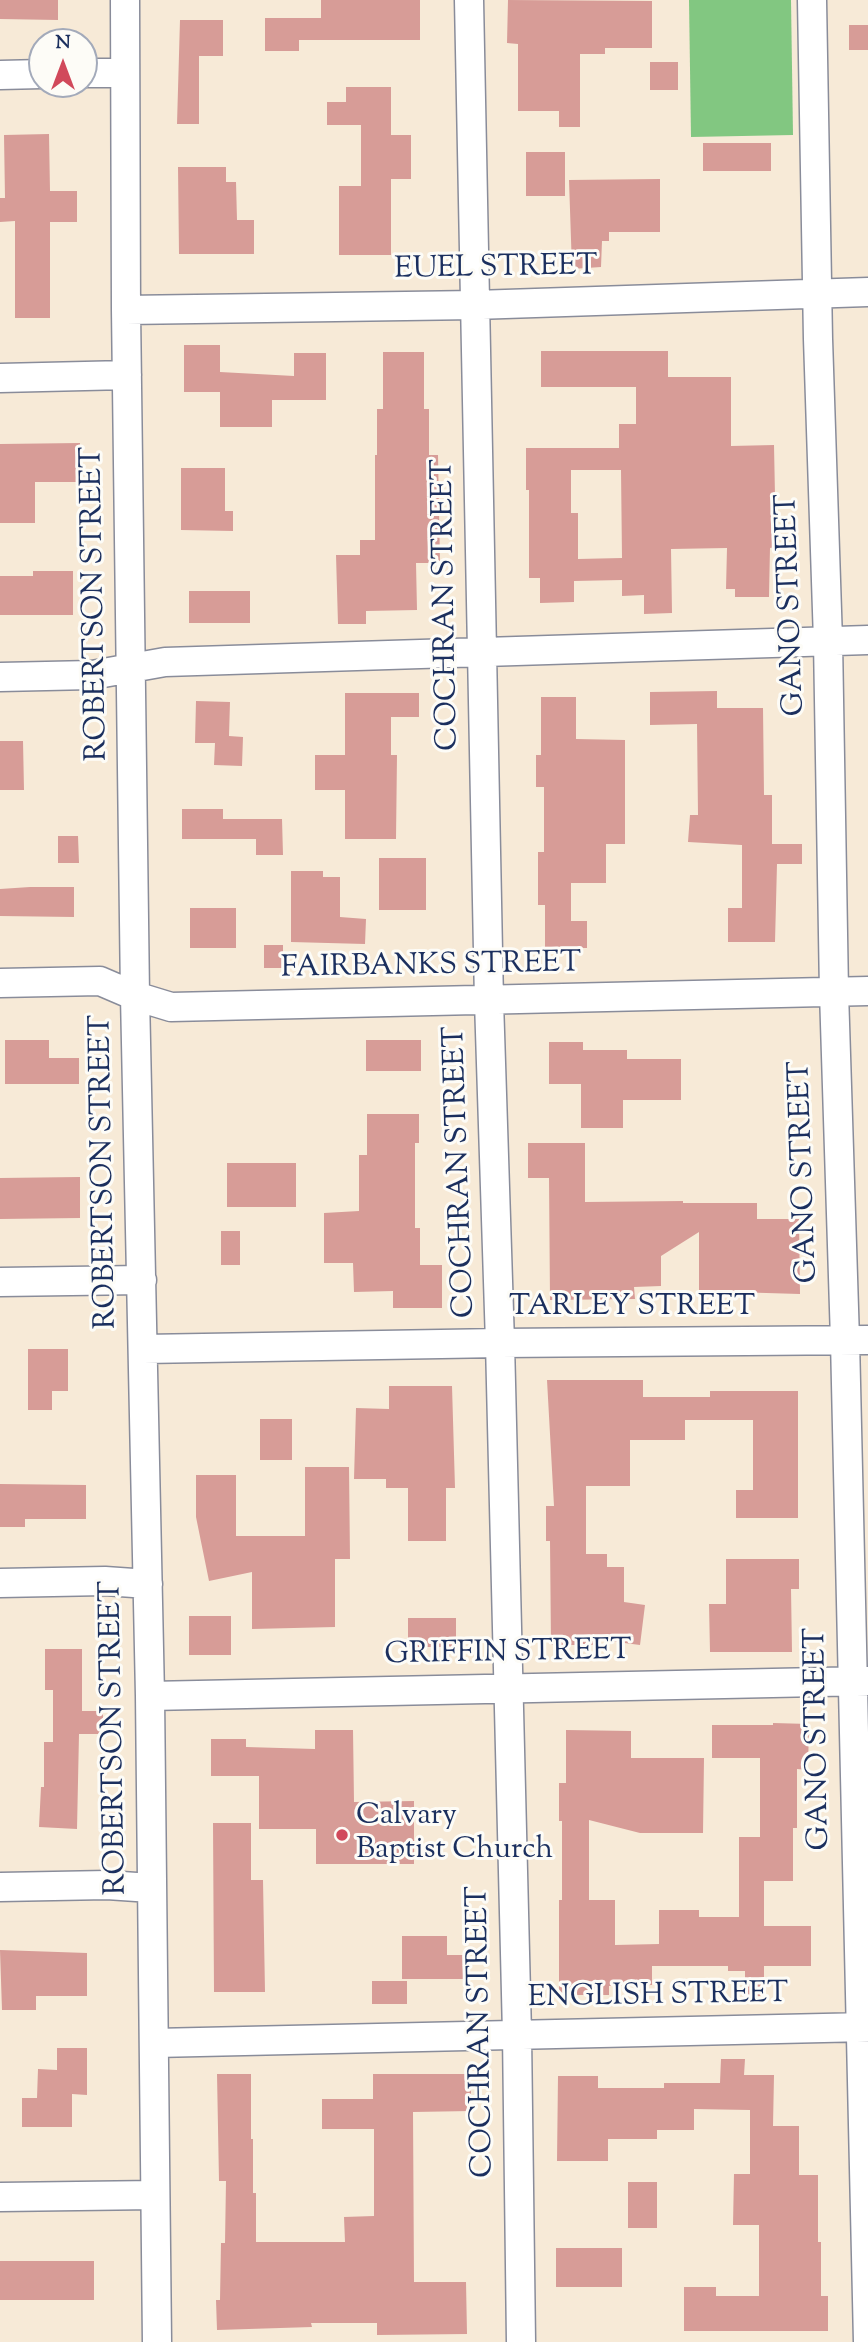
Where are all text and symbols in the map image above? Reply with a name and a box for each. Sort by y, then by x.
north arrow [28,28,98,98]
text: N [55,30,71,57]
street label: EUEL STREET [394,250,598,290]
street label: ROBERTSON STREET [76,446,118,762]
street label: COCHRAN STREET [427,459,469,751]
street label: GANO STREET [771,493,815,717]
street label: FAIRBANKS STREET [281,947,581,989]
street label: ROBERTSON STREET [85,1014,127,1330]
street label: COCHRAN STREET [439,1026,485,1318]
street label: GANO STREET [784,1060,828,1284]
street label: TARLEY STREET [509,1291,755,1327]
street label: ROBERTSON STREET [95,1580,137,1896]
street label: GANO STREET [800,1627,840,1851]
street label: GRIFFIN STREET [384,1635,632,1675]
place label: Calvary Baptist Church [356,1800,553,1870]
marker: Calvary Baptist Church [334,1827,350,1843]
street label: COCHRAN STREET [462,1886,504,2178]
street label: ENGLISH STREET [528,1978,788,2018]

